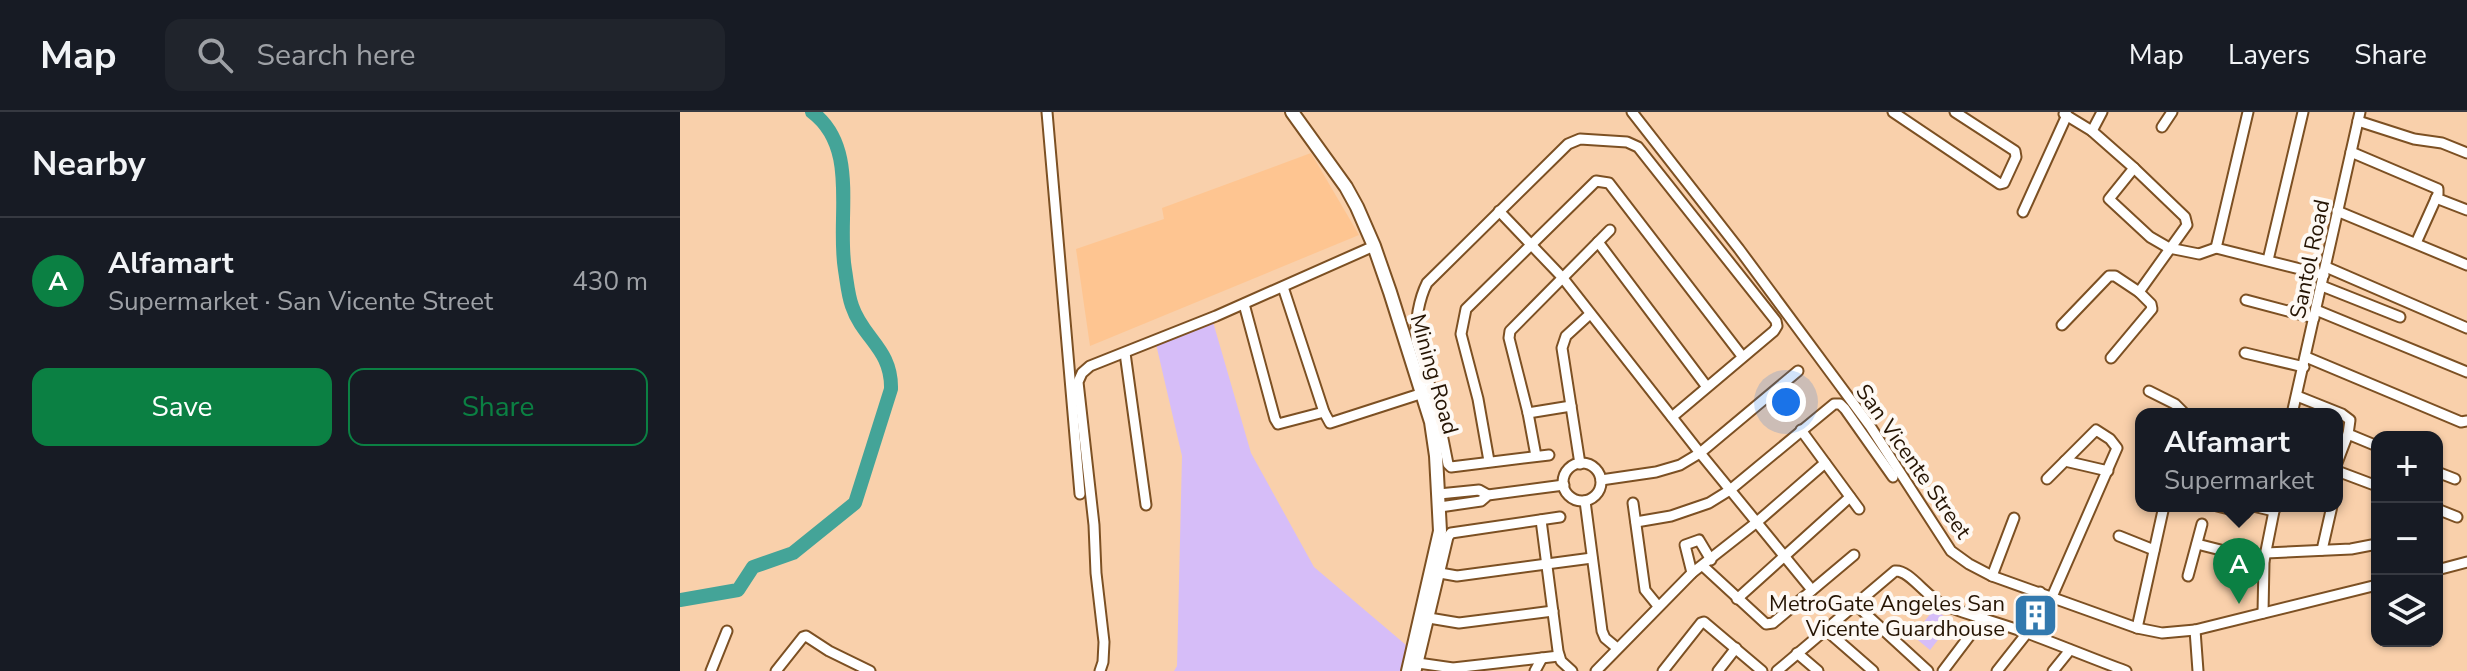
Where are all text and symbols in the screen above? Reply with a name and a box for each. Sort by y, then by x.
search box [165,19,725,91]
text: Map [40,30,117,81]
icon: search [193,33,237,77]
text: Search here [257,35,416,76]
text: Map [2129,36,2184,74]
text: Layers [2228,36,2310,74]
text: Share [2354,36,2427,74]
text: Nearby [32,141,146,187]
street label: Santol Road [2283,197,2337,321]
text: Alfamart [108,243,234,284]
text: A [48,264,68,299]
text: 430 m [572,264,648,299]
text: Supermarket · San Vicente Street [108,284,493,319]
street label: Mining Road [1403,311,1466,438]
button: Save [32,368,332,446]
button: Share [348,368,648,446]
street label: San Vicente Street [1848,378,1978,545]
your location [1766,382,1806,422]
popup [2135,408,2343,512]
text: Alfamart [2164,422,2290,463]
map controls [2371,431,2443,647]
button: + [2371,431,2443,503]
text: Supermarket [2164,463,2314,498]
button: − [2371,503,2443,575]
pin: A [2213,538,2265,604]
button: layers [2371,575,2443,647]
place label: MetroGate Angeles San Vicente Guardhouse [1769,589,2005,644]
building icon: MetroGate Angeles San Vicente Guardhouse [2012,592,2060,640]

